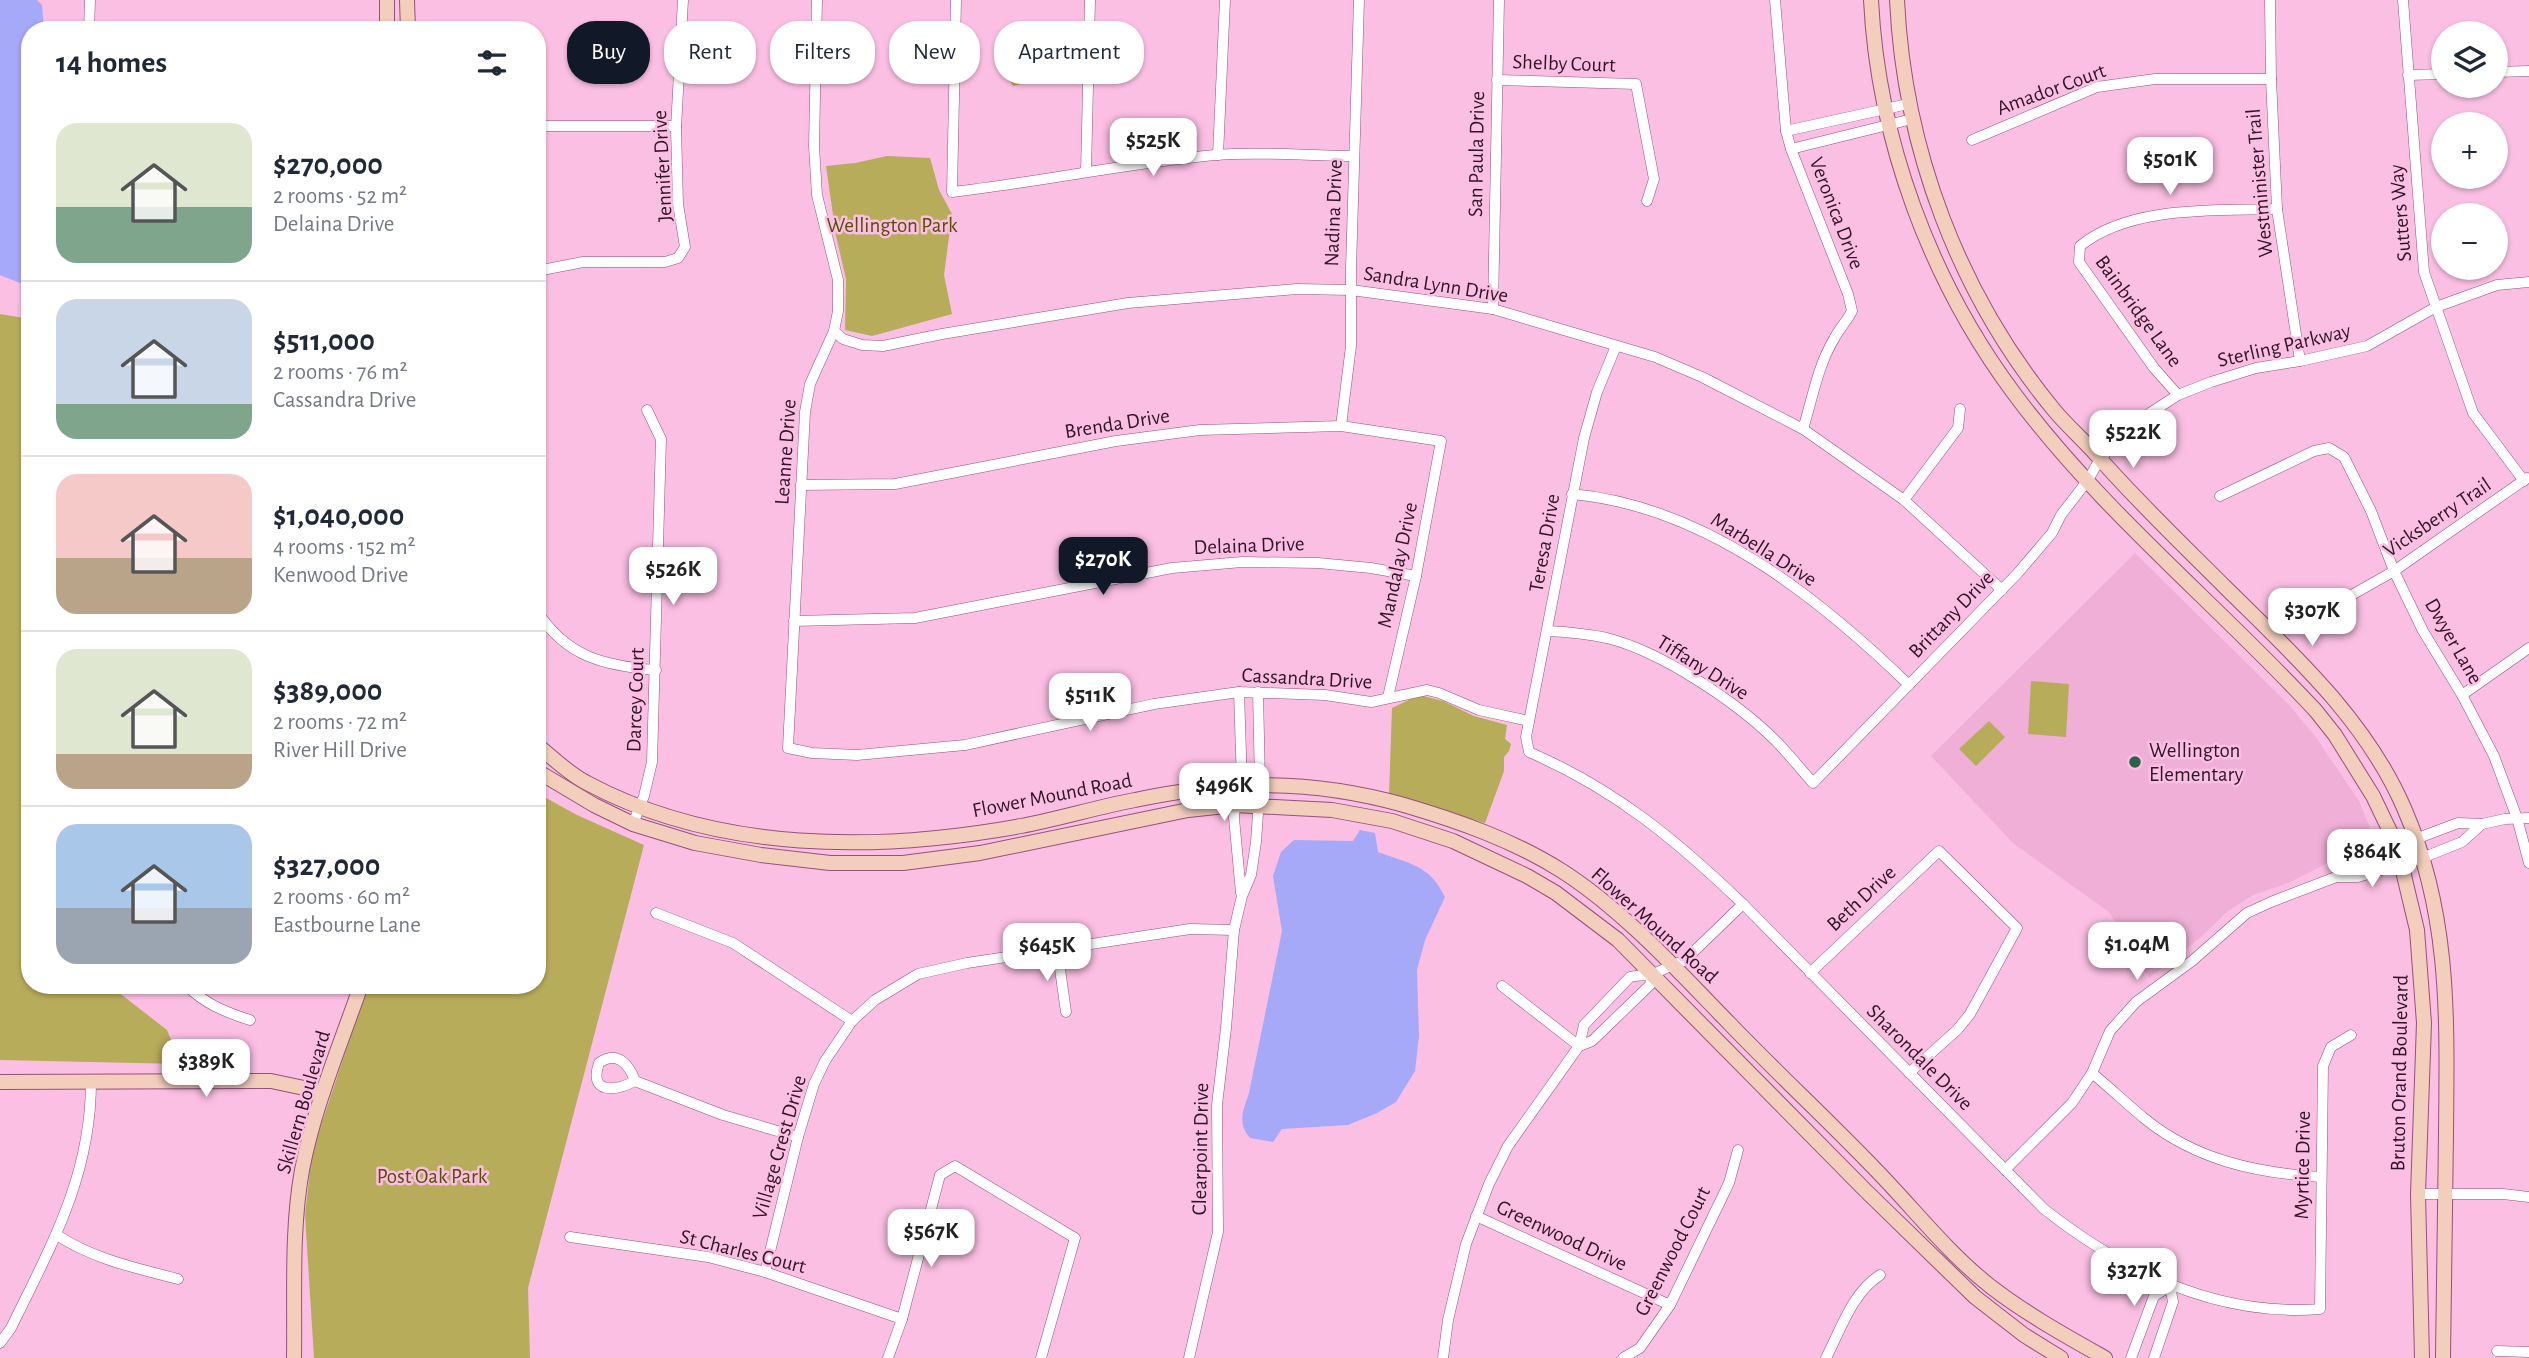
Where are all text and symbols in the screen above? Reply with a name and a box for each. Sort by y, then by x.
chip: Buy [567,21,650,84]
chip: Rent [664,21,756,84]
chip: Filters [770,21,875,84]
chip: New [889,21,980,84]
chip: Apartment [994,21,1144,84]
map controls [2431,21,2508,280]
button: layers [2431,21,2508,98]
icon: filters [473,44,511,82]
text: 14 homes [56,48,167,78]
street label: Shelby Court [1512,51,1616,76]
street label: Amador Court [1994,60,2109,119]
street label: San Paula Drive [1465,91,1488,217]
street label: Westminister Trail [2243,108,2276,258]
street label: Jennifer Drive [649,110,676,222]
button: + [2431,112,2508,189]
pin: $525K [1104,118,1202,178]
text: $525K [1126,129,1180,152]
pin: $501K [2121,138,2219,197]
text: $501K [2143,148,2197,171]
text: $270,000 [273,150,383,180]
icon: home [112,151,196,235]
street label: Veronica Drive [1806,154,1867,272]
street label: Nadina Drive [1321,159,1346,267]
street label: Sutters Way [2386,163,2415,262]
text: 2 rooms · 52 m² [273,185,407,208]
button: − [2431,203,2508,280]
text: Delaina Drive [273,213,394,236]
park label: Wellington Park [826,215,958,236]
street label: Bainbridge Lane [2091,252,2186,371]
street label: Sandra Lynn Drive [1362,263,1510,306]
street label: Sterling Parkway [2215,320,2353,371]
text: $511,000 [273,326,375,356]
icon: home [112,327,196,411]
text: 2 rooms · 76 m² [273,361,407,384]
text: Cassandra Drive [273,389,416,412]
street label: Leanne Drive [771,398,800,506]
street label: Brenda Drive [1063,405,1171,442]
pin: $522K [2084,410,2182,470]
text: $522K [2105,421,2161,444]
street label: Vicksberry Trail [2380,474,2495,561]
street label: Teresa Drive [1525,492,1563,594]
street label: Mandalay Drive [1374,500,1421,630]
text: $1,040,000 [273,501,404,531]
icon: home [112,502,196,586]
street label: Marbella Drive [1707,509,1820,590]
street label: Delaina Drive [1193,533,1305,558]
text: 4 rooms · 152 m² [273,536,416,559]
pin: $270K [1054,538,1152,597]
pin: $526K [624,548,722,607]
text: $270K [1075,548,1131,571]
text: $526K [645,558,701,581]
text: Kenwood Drive [273,564,408,587]
street label: Brittany Drive [1905,567,1998,662]
pin: $307K [2263,588,2361,648]
street label: Dwyer Lane [2421,595,2486,688]
text: $307K [2284,599,2340,622]
street label: Tiffany Drive [1653,631,1752,704]
street label: Darcey Court [623,647,648,753]
street label: Cassandra Drive [1241,665,1373,692]
pin: $511K [1041,674,1139,733]
text: $389,000 [273,676,382,706]
icon: home [112,677,196,761]
text: $511K [1065,684,1115,707]
text: 2 rooms · 72 m² [273,711,407,734]
text: River Hill Drive [273,739,407,762]
place label: Wellington Elementary [2149,740,2244,785]
marker: Wellington Elementary [2127,754,2143,770]
pin: $496K [1175,764,1273,823]
street label: Flower Mound Road [971,770,1134,821]
text: $496K [1195,774,1253,797]
pin: $864K [2323,830,2421,889]
text: $864K [2343,840,2401,863]
text: $327,000 [273,851,380,881]
icon: home [112,852,196,936]
street label: Beth Drive [1823,862,1900,935]
street label: Flower Mound Road [1587,863,1722,987]
text: 2 rooms · 60 m² [273,886,410,909]
text: Eastbourne Lane [273,914,421,937]
pin: $1.04M [2080,922,2194,982]
pin: $645K [998,923,1096,983]
text: $1.04M [2104,933,2170,956]
text: $645K [1019,934,1075,957]
street label: Bruton Orand Boulevard [2387,974,2412,1171]
street label: Sharondale Drive [1863,1000,1977,1114]
street label: Skillern Boulevard [273,1028,334,1176]
pin: $389K [157,1040,255,1099]
text: $389K [178,1050,234,1073]
street label: Village Crest Drive [749,1073,810,1222]
street label: Clearpoint Drive [1189,1082,1212,1216]
street label: Myrtice Drive [2291,1111,2314,1219]
park label: Post Oak Park [377,1166,488,1187]
street label: Greenwood Court [1631,1183,1714,1319]
street label: Greenwood Drive [1493,1196,1630,1275]
pin: $567K [882,1210,980,1269]
text: $567K [904,1220,958,1243]
street label: St Charles Court [678,1226,808,1277]
pin: $327K [2085,1248,2183,1308]
text: $327K [2107,1259,2161,1282]

